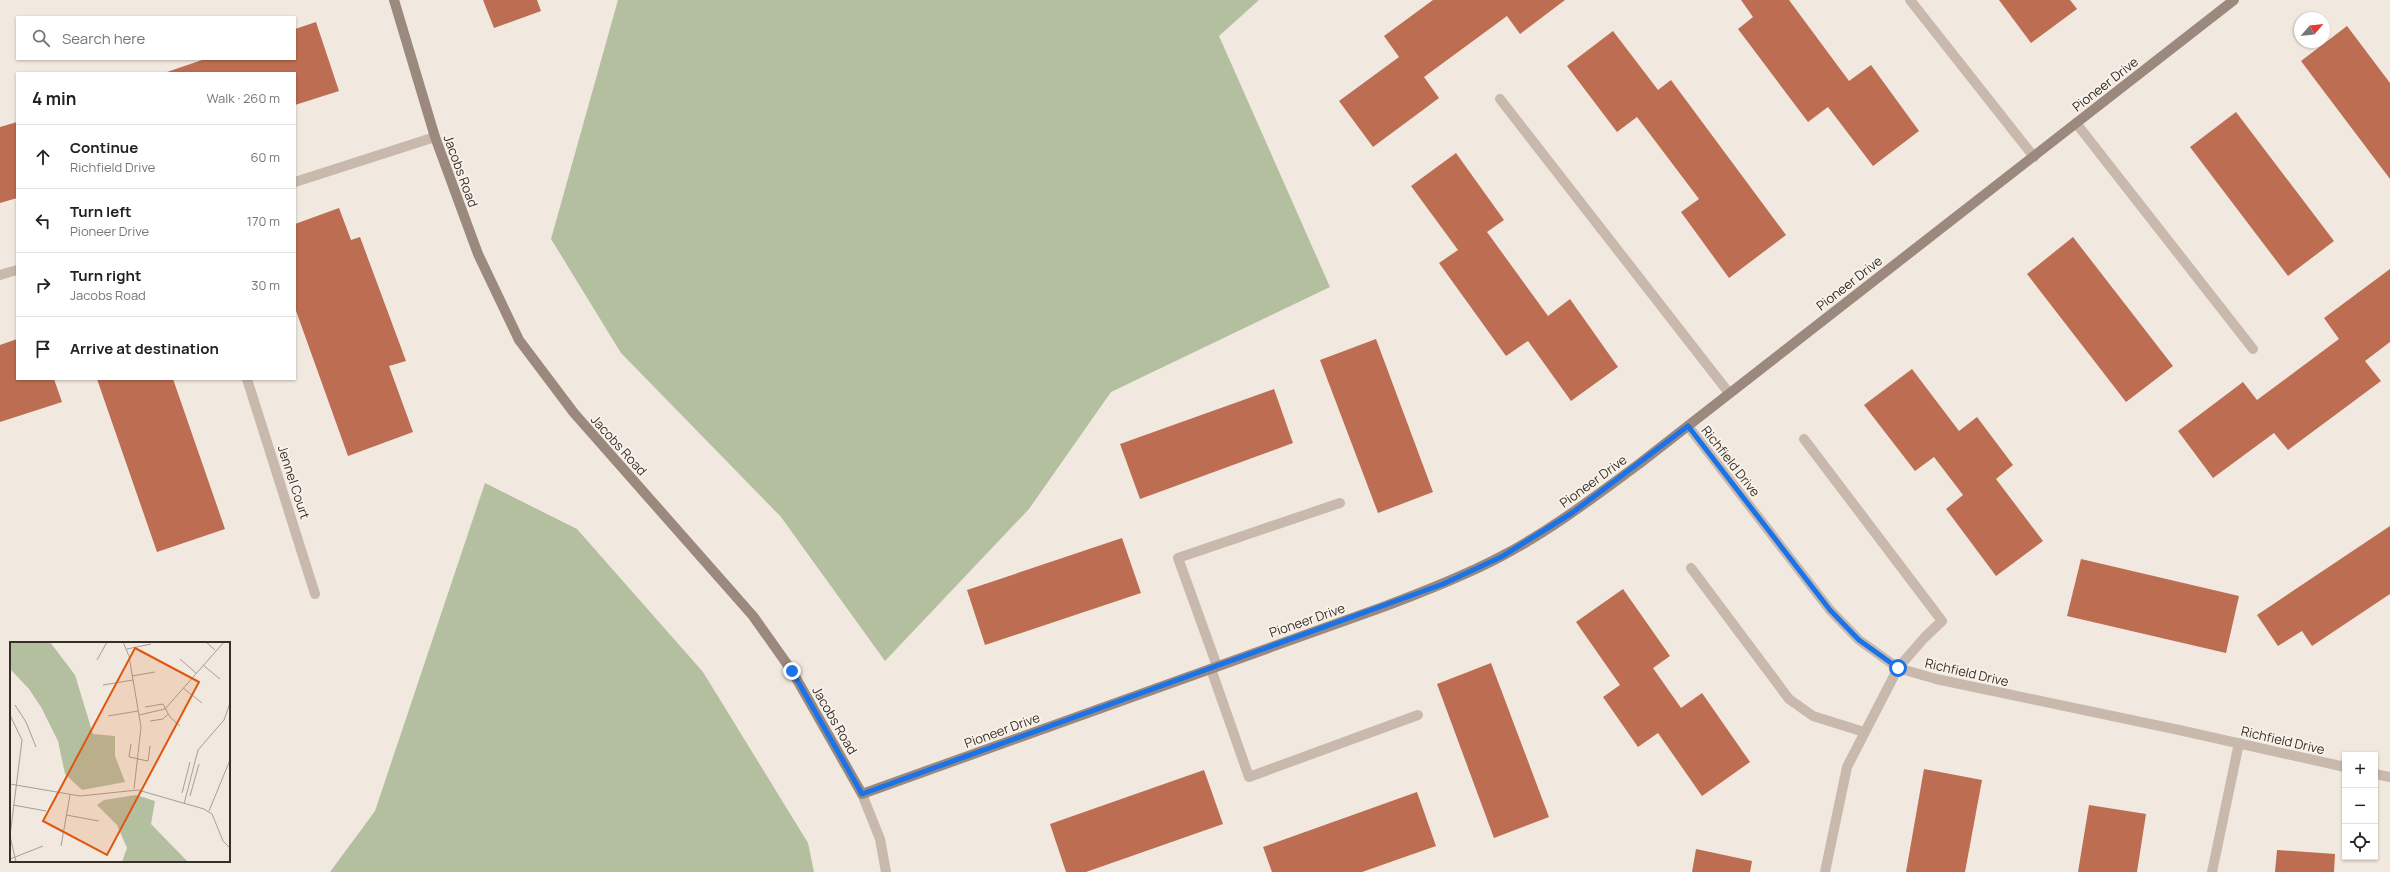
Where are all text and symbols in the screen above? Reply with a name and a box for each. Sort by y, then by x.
north arrow [2294,12,2330,48]
search box [16,16,296,60]
icon: search [30,27,52,49]
text: Search here [62,28,145,49]
street label: Pioneer Drive [2068,52,2142,115]
text: 4 min [32,87,76,110]
text: Walk · 260 m [207,89,280,107]
street label: Jacobs Road [440,132,482,210]
text: Continue [70,137,138,158]
icon: ahead [32,146,54,168]
text: 60 m [250,148,280,166]
text: Richfield Drive [70,158,155,176]
text: Turn left [70,201,132,222]
icon: left [32,210,54,232]
text: 170 m [247,212,280,230]
text: Pioneer Drive [70,222,149,240]
street label: Pioneer Drive [1812,251,1886,314]
text: Turn right [70,265,141,286]
icon: right [32,274,54,296]
text: 30 m [251,276,280,294]
text: Jacobs Road [70,286,146,304]
icon: arrive [32,338,54,360]
text: Arrive at destination [70,338,219,359]
street label: Jacobs Road [587,411,651,479]
street label: Richfield Drive [1698,422,1765,500]
street label: Jennel Court [274,443,314,521]
street label: Pioneer Drive [1556,450,1631,512]
street label: Pioneer Drive [1267,598,1348,641]
inset map [10,642,230,862]
street label: Richfield Drive [1923,654,2011,690]
route start [1889,659,1907,677]
route end [783,662,801,680]
street label: Jacobs Road [808,683,862,757]
street label: Pioneer Drive [962,708,1043,752]
street label: Richfield Drive [2239,722,2327,758]
map controls [2342,752,2378,860]
button: + [2342,752,2378,788]
button: − [2342,788,2378,824]
button: locate [2342,824,2378,860]

